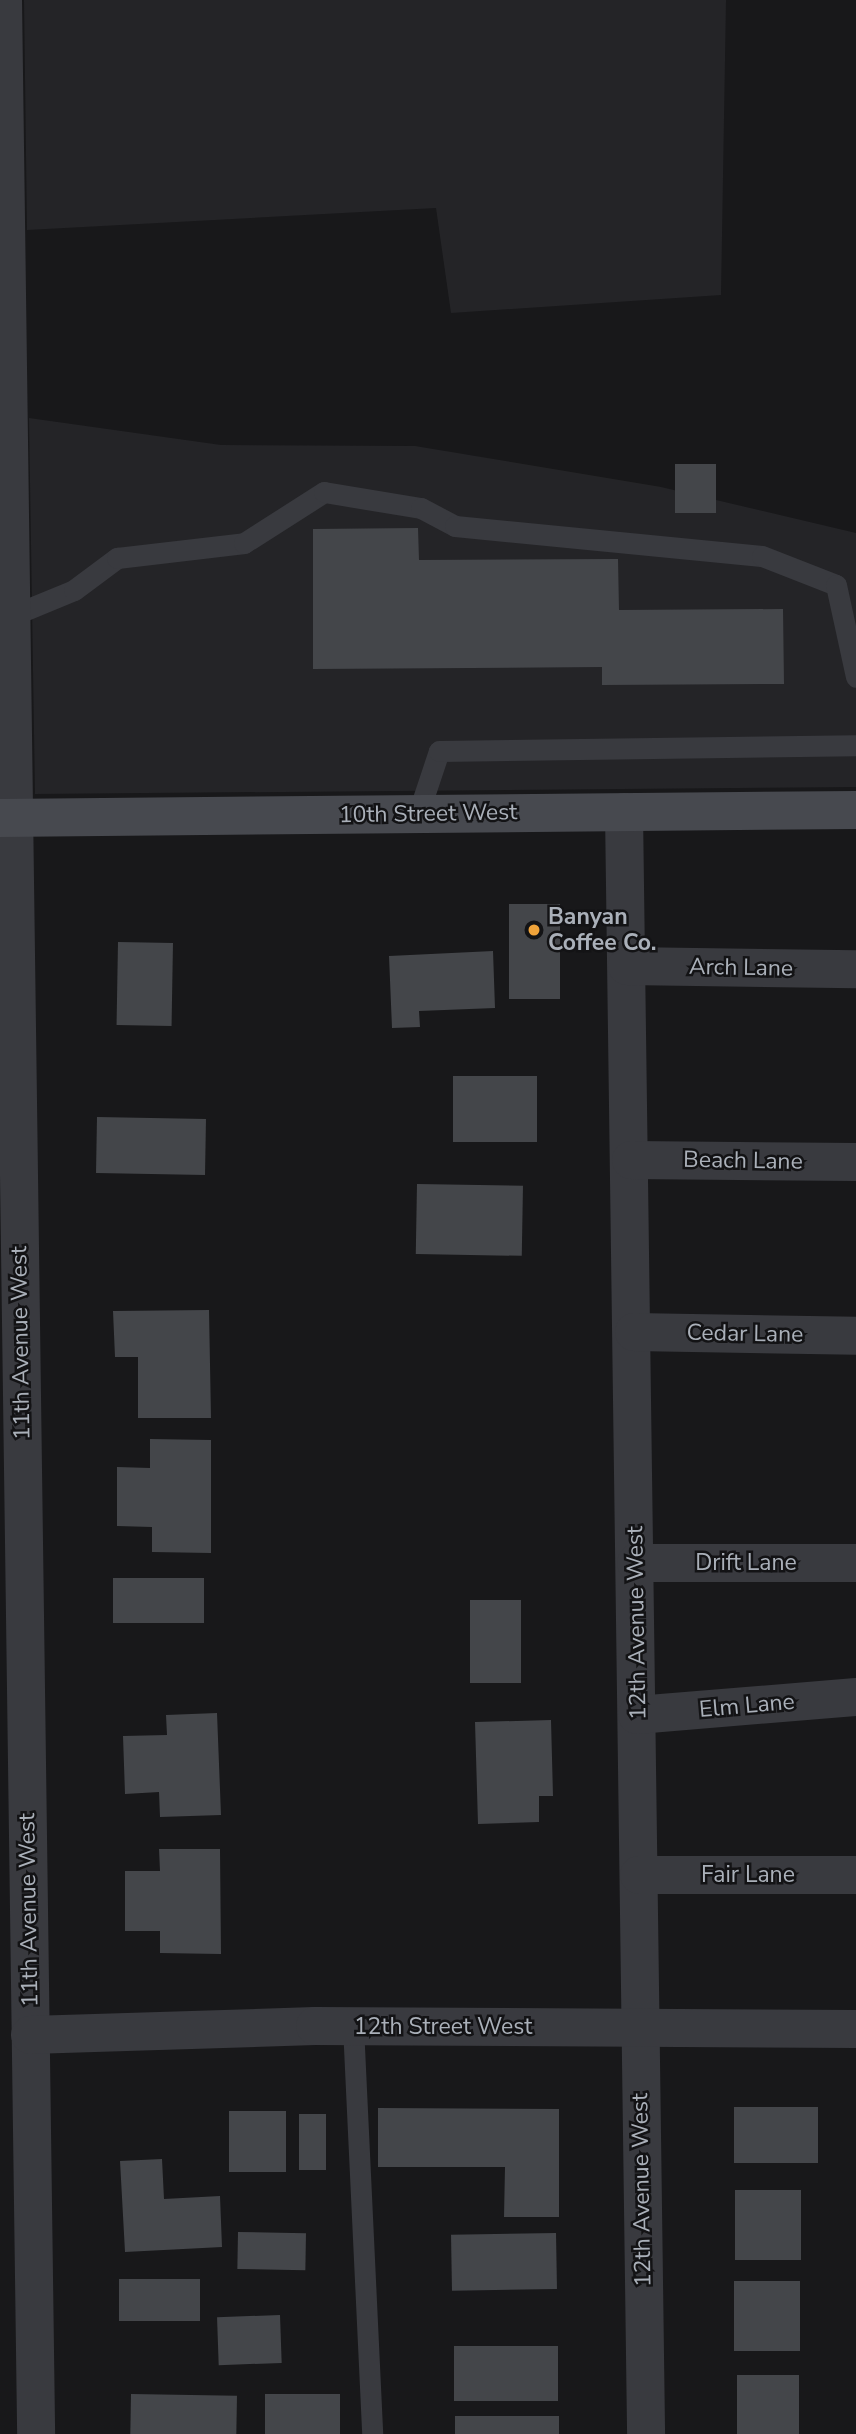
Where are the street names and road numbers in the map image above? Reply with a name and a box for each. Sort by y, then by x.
street label: 10th Street West [339,799,517,829]
street label: Arch Lane [689,953,793,983]
street label: Beach Lane [683,1146,803,1176]
street label: 11th Avenue West [6,1246,36,1440]
street label: Cedar Lane [686,1319,804,1349]
street label: 12th Avenue West [622,1526,652,1720]
street label: Drift Lane [695,1549,797,1577]
street label: Elm Lane [698,1688,796,1724]
street label: 11th Avenue West [14,1813,44,2007]
street label: Fair Lane [701,1861,795,1889]
street label: 12th Street West [354,2013,532,2041]
street label: 12th Avenue West [627,2093,657,2287]

